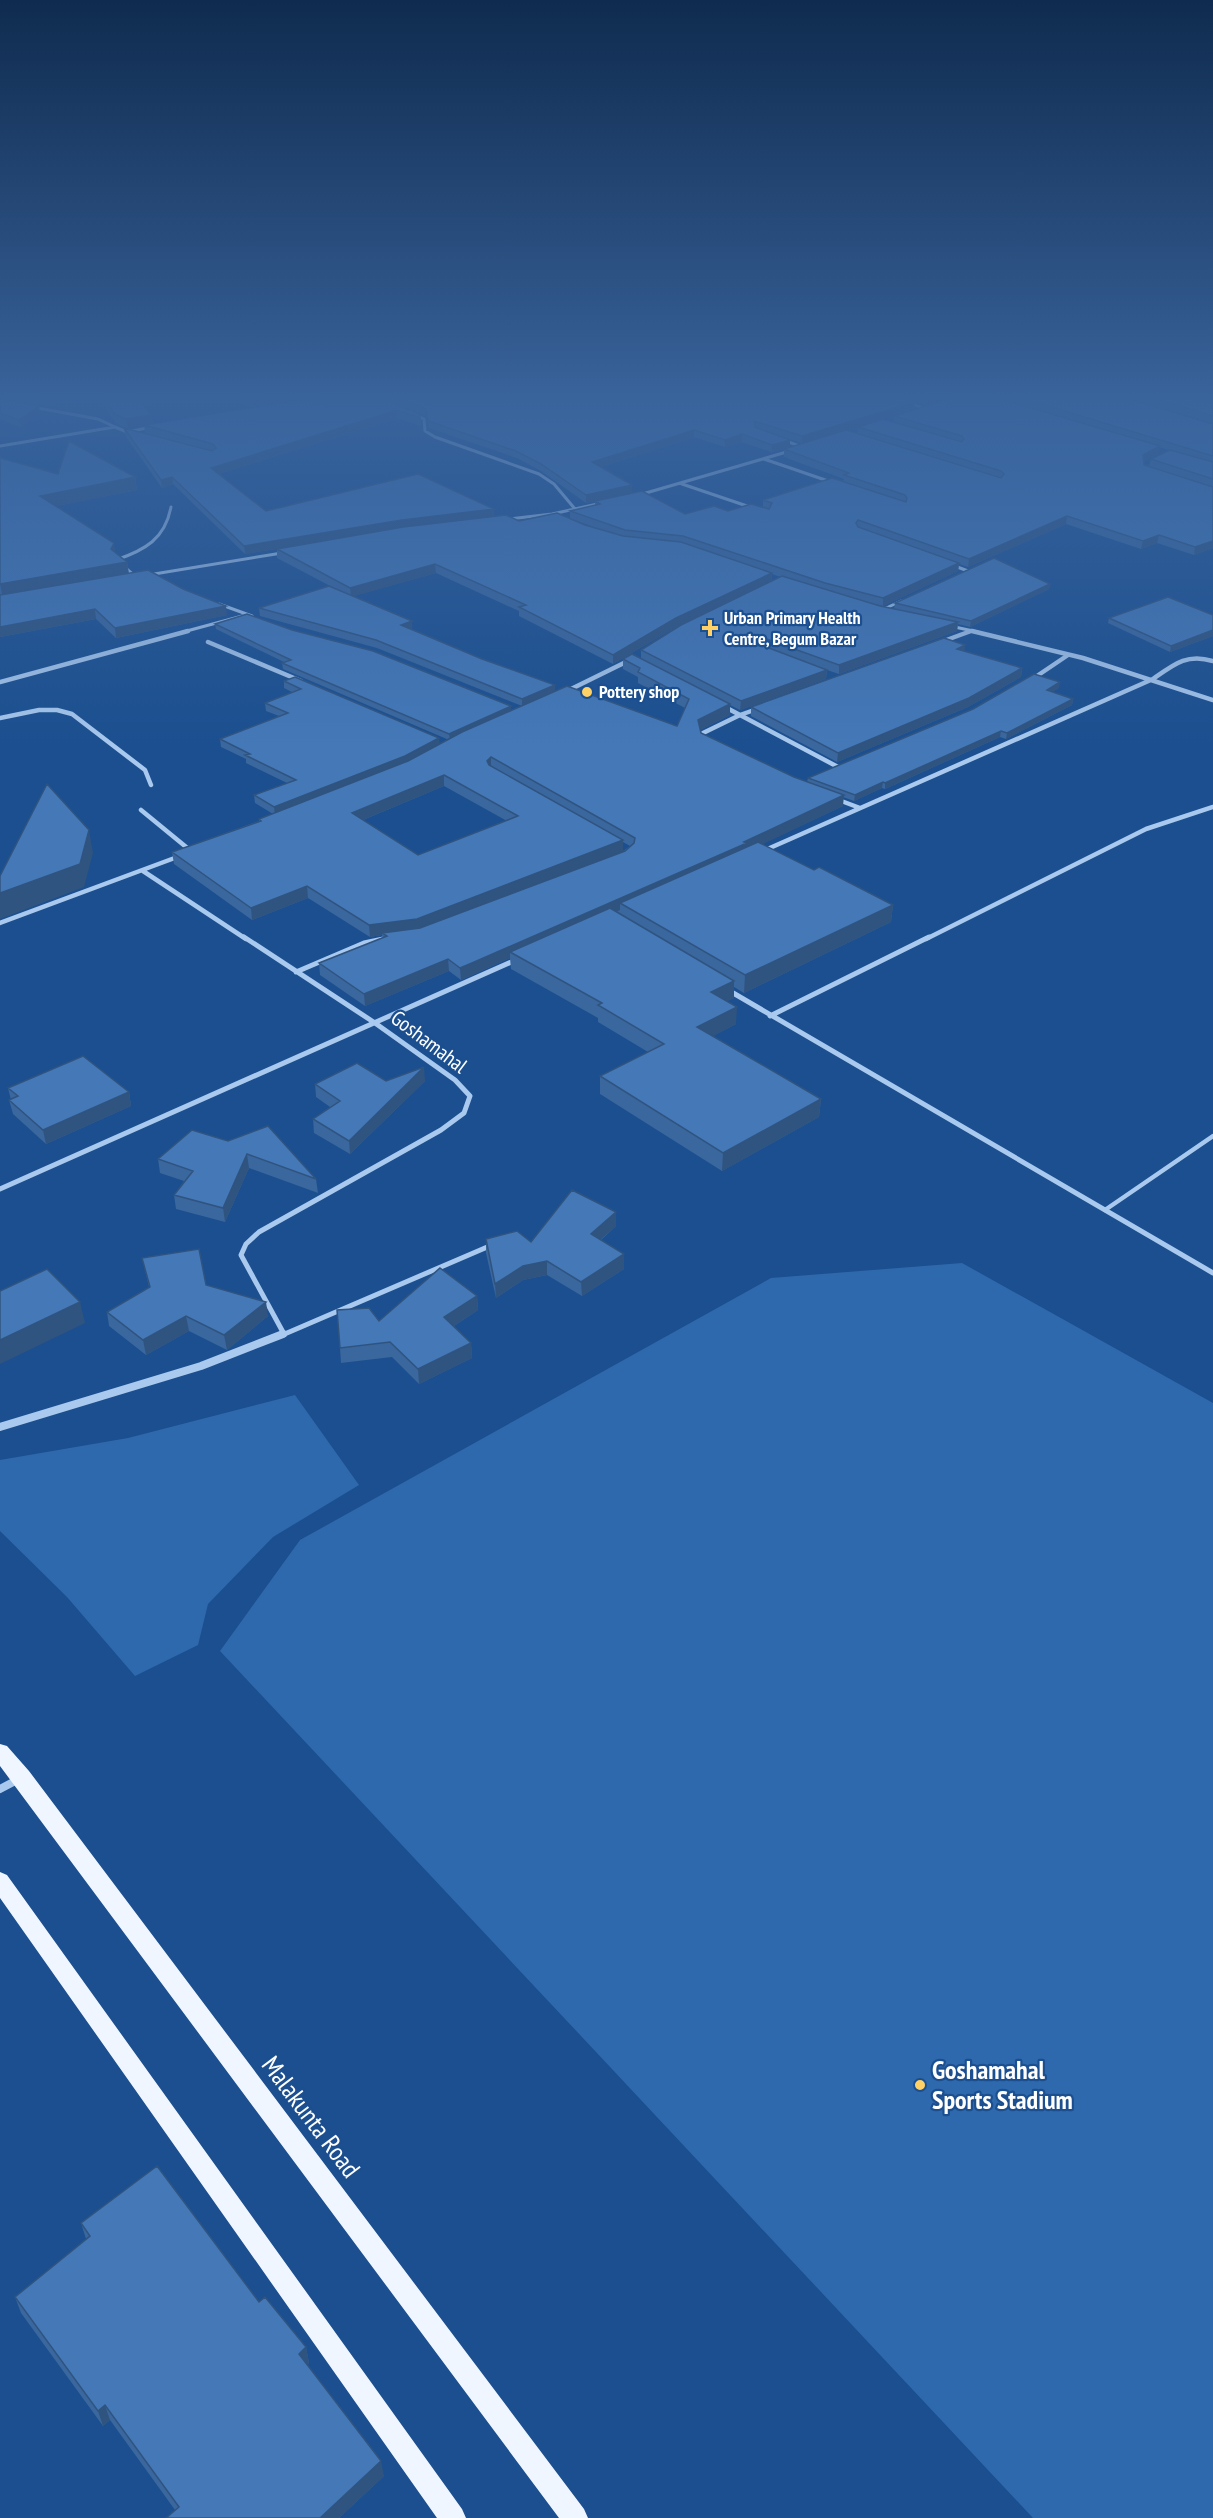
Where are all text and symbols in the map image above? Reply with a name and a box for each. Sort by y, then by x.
place label: Urban Primary Health Centre, Begum Bazar [724,606,861,650]
marker: Urban Primary Health Centre, Begum Bazar [701,619,719,637]
place label: Pottery shop [599,680,679,703]
marker: Pottery shop [580,685,594,699]
street label: Goshamahal [386,1004,473,1079]
street label: Malakunta Road [255,2049,368,2184]
place label: Goshamahal Sports Stadium [932,2053,1073,2116]
marker: Goshamahal Sports Stadium [913,2078,927,2092]

